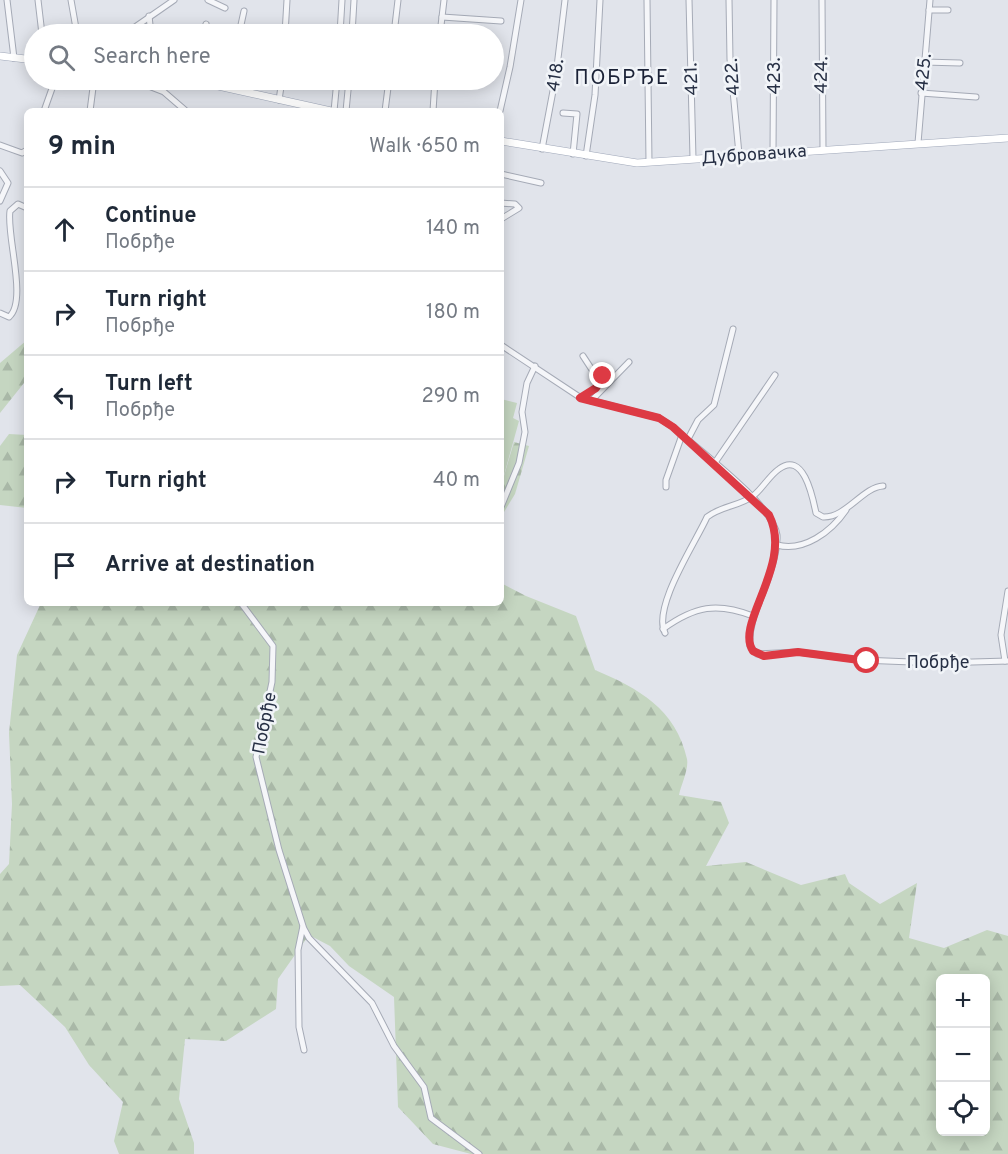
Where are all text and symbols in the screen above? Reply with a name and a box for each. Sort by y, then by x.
search box [24,24,504,90]
icon: search [45,41,78,74]
text: Search here [93,44,211,71]
street label: 425. [911,52,938,92]
street label: 424. [811,56,834,94]
street label: 418. [543,57,570,93]
street label: 422. [721,58,746,96]
street label: 423. [764,58,787,95]
street label: 421. [680,62,705,96]
district label: ПОБРЂЕ [574,65,670,92]
text: 9 min [48,131,116,164]
text: Walk · 650 m [369,134,480,160]
street label: Дубровачка [701,140,808,171]
text: Continue [105,203,196,230]
icon: ahead [48,213,81,246]
text: 140 m [426,216,480,242]
text: Побрђе [105,230,175,256]
text: Turn right [105,287,207,314]
icon: right [48,297,81,330]
text: 180 m [426,300,480,326]
text: Побрђе [105,314,175,340]
route end [589,362,615,388]
text: Turn left [105,371,193,398]
icon: left [48,381,81,414]
text: 290 m [422,384,480,410]
text: Побрђе [105,398,175,424]
icon: right [48,465,81,498]
text: Turn right [105,468,207,495]
text: 40 m [433,468,480,494]
icon: arrive [48,549,81,582]
text: Arrive at destination [105,552,315,579]
route start [853,647,879,673]
street label: Побрђе [906,652,970,675]
street label: Побрђе [248,690,283,756]
map controls [936,974,990,1136]
button: + [936,974,990,1028]
button: − [936,1028,990,1082]
button: locate [936,1082,990,1136]

